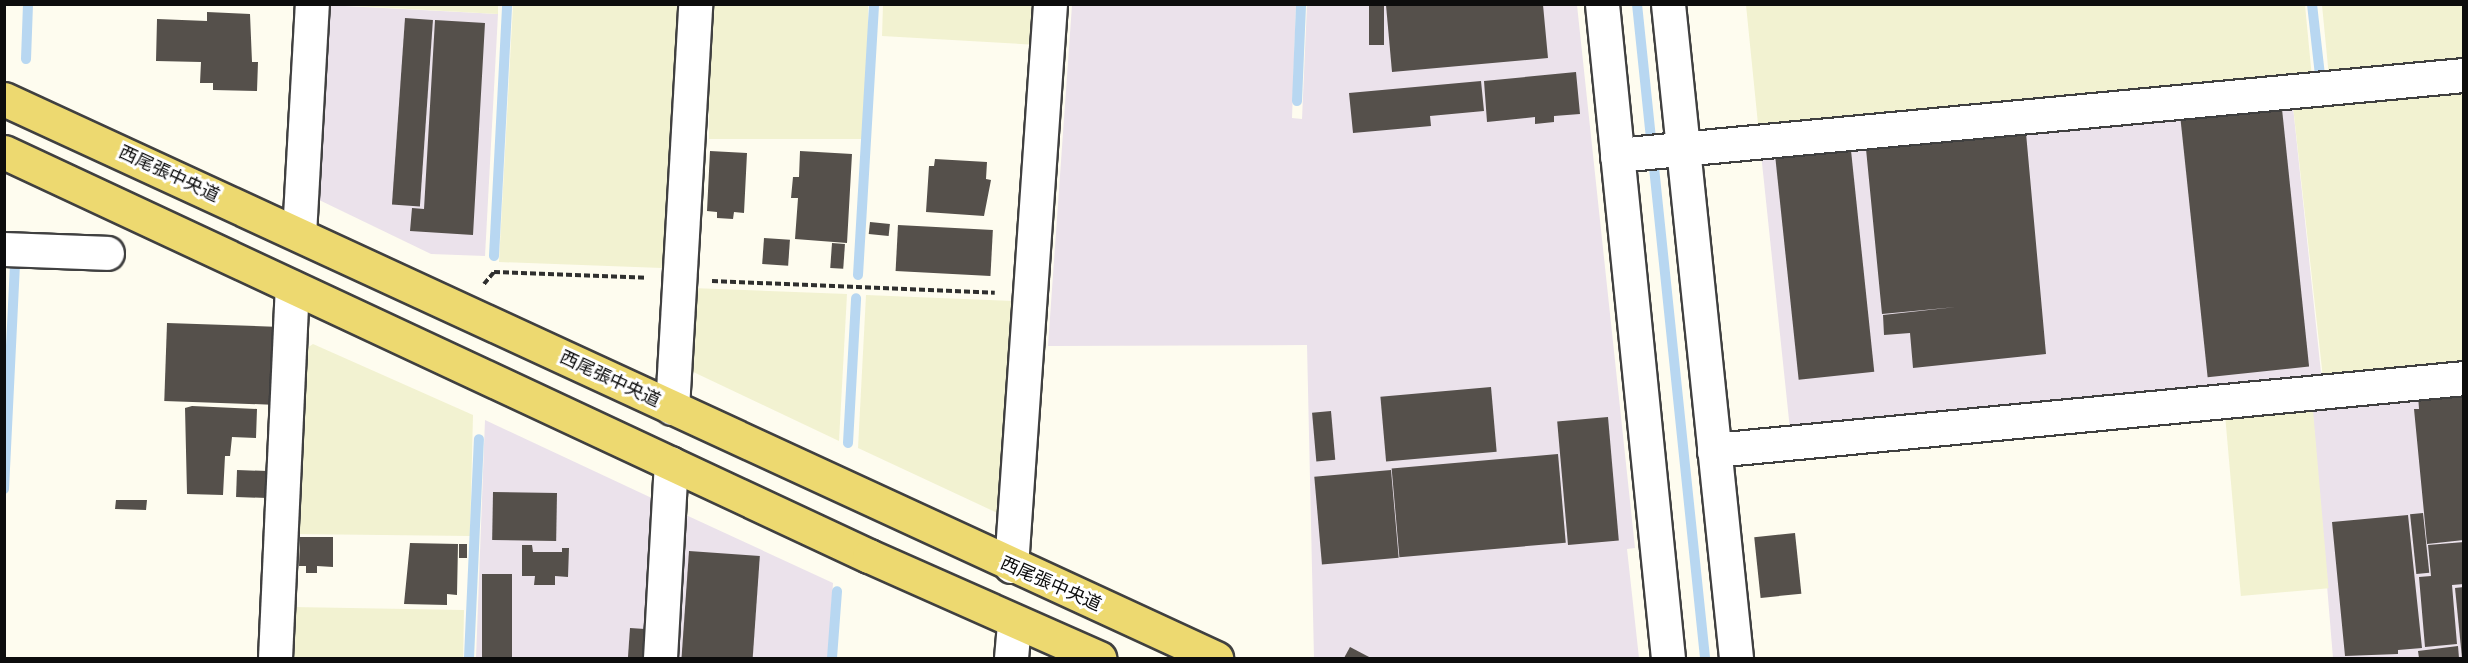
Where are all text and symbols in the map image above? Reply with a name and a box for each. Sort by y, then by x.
street label: 西尾張中央道 [115,141,223,207]
street label: 西尾張中央道 [556,346,664,412]
street label: 西尾張中央道 [997,552,1105,616]

